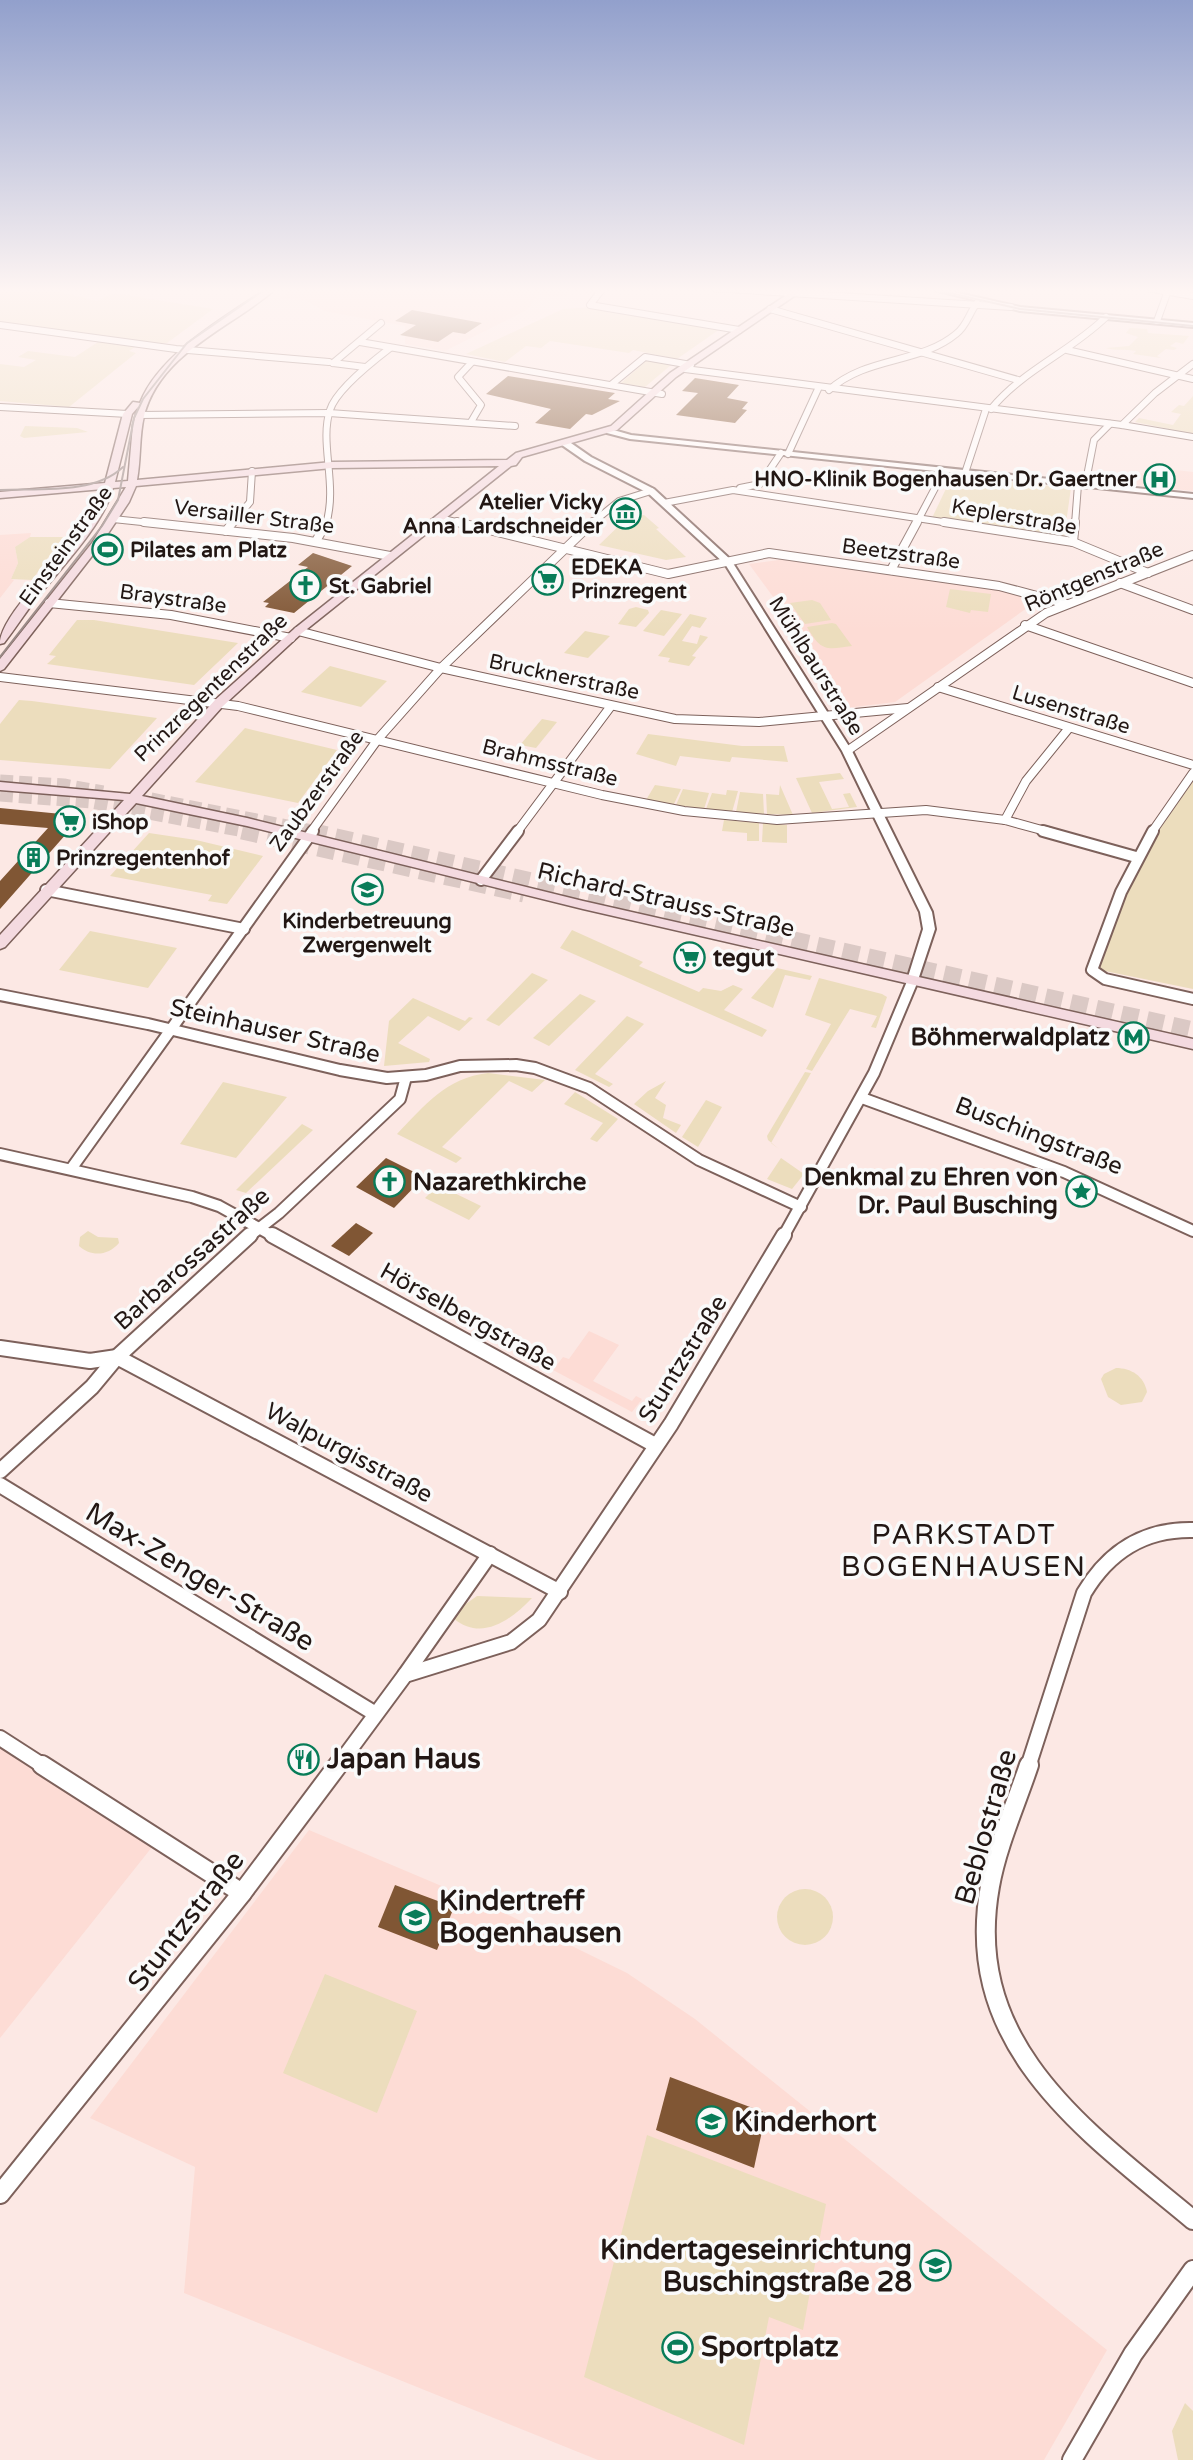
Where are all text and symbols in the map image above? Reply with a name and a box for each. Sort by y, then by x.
hospital icon: HNO-Klinik Bogenhausen Dr. Gaertner [1143,462,1177,496]
place label: HNO-Klinik Bogenhausen Dr. Gaertner [754,467,1138,492]
street label: Einsteinstraße [14,481,118,611]
place label: Atelier Vicky Anna Lardschneider [403,490,604,539]
street label: Keplerstraße [949,494,1079,540]
street label: Versailler Straße [172,495,336,539]
museum icon: Atelier Vicky Anna Lardschneider [609,497,643,531]
sports icon: Pilates am Platz [90,533,124,567]
street label: Beetzstraße [840,533,962,575]
street label: Röntgenstraße [1021,536,1167,618]
place label: Pilates am Platz [130,538,288,563]
place label: EDEKA Prinzregent [571,555,687,604]
supermarket icon: EDEKA Prinzregent [531,562,565,596]
church icon: St. Gabriel [289,569,323,603]
place label: St. Gabriel [329,574,432,599]
street label: Braystraße [118,579,228,619]
street label: Mühlbaurstraße [763,592,869,740]
street label: Prinzregentenstraße [129,608,293,767]
street label: Brucknerstraße [487,649,642,705]
street label: Lusenstraße [1009,680,1133,740]
street label: Zaubzerstraße [265,725,370,857]
street label: Brahmsstraße [480,734,621,792]
supermarket icon: iShop [52,805,86,839]
place label: iShop [92,810,149,835]
building icon: Prinzregentenhof [16,841,50,875]
place label: Prinzregentenhof [56,846,231,871]
street label: Richard-Strauss-Straße [535,856,797,944]
school or university icon: Kinderbetreuung Zwergenwelt [350,872,384,906]
place label: Kinderbetreuung Zwergenwelt [282,909,452,958]
supermarket icon: tegut [673,941,707,975]
place label: tegut [713,944,775,973]
street label: Steinhauser Straße [167,993,383,1069]
metro station icon: Böhmerwaldplatz [1116,1020,1150,1054]
place label: Böhmerwaldplatz [911,1023,1110,1052]
street label: Buschingstraße [951,1091,1127,1181]
place label: Denkmal zu Ehren von Dr. Paul Busching [804,1163,1058,1220]
church icon: Nazarethkirche [373,1165,407,1199]
place label: Nazarethkirche [413,1168,587,1197]
place icon: Denkmal zu Ehren von Dr. Paul Busching [1064,1174,1098,1208]
street label: Barbarossastraße [108,1182,276,1336]
street label: Hörselbergstraße [375,1257,561,1377]
street label: Stuntzstraße [632,1290,734,1428]
street label: Walpurgisstraße [260,1397,438,1509]
street label: Max-Zenger-Straße [79,1495,321,1659]
district label: PARKSTADT BOGENHAUSEN [841,1518,1087,1584]
restaurant icon: Japan Haus [287,1742,321,1776]
place label: Japan Haus [326,1742,481,1776]
street label: Beblostraße [948,1745,1024,1909]
street label: Stuntzstraße [121,1844,251,1998]
place label: Kindertreff Bogenhausen [439,1884,622,1950]
school or university icon: Kindertreff Bogenhausen [399,1900,433,1934]
school or university icon: Kinderhort [694,2105,728,2139]
place label: Kinderhort [734,2105,877,2139]
place label: Kindertageseinrichtung Buschingstraße 28 [600,2233,912,2299]
school or university icon: Kindertageseinrichtung Buschingstraße 28 [918,2249,952,2283]
sports icon: Sportplatz [661,2330,695,2364]
place label: Sportplatz [701,2330,839,2364]

